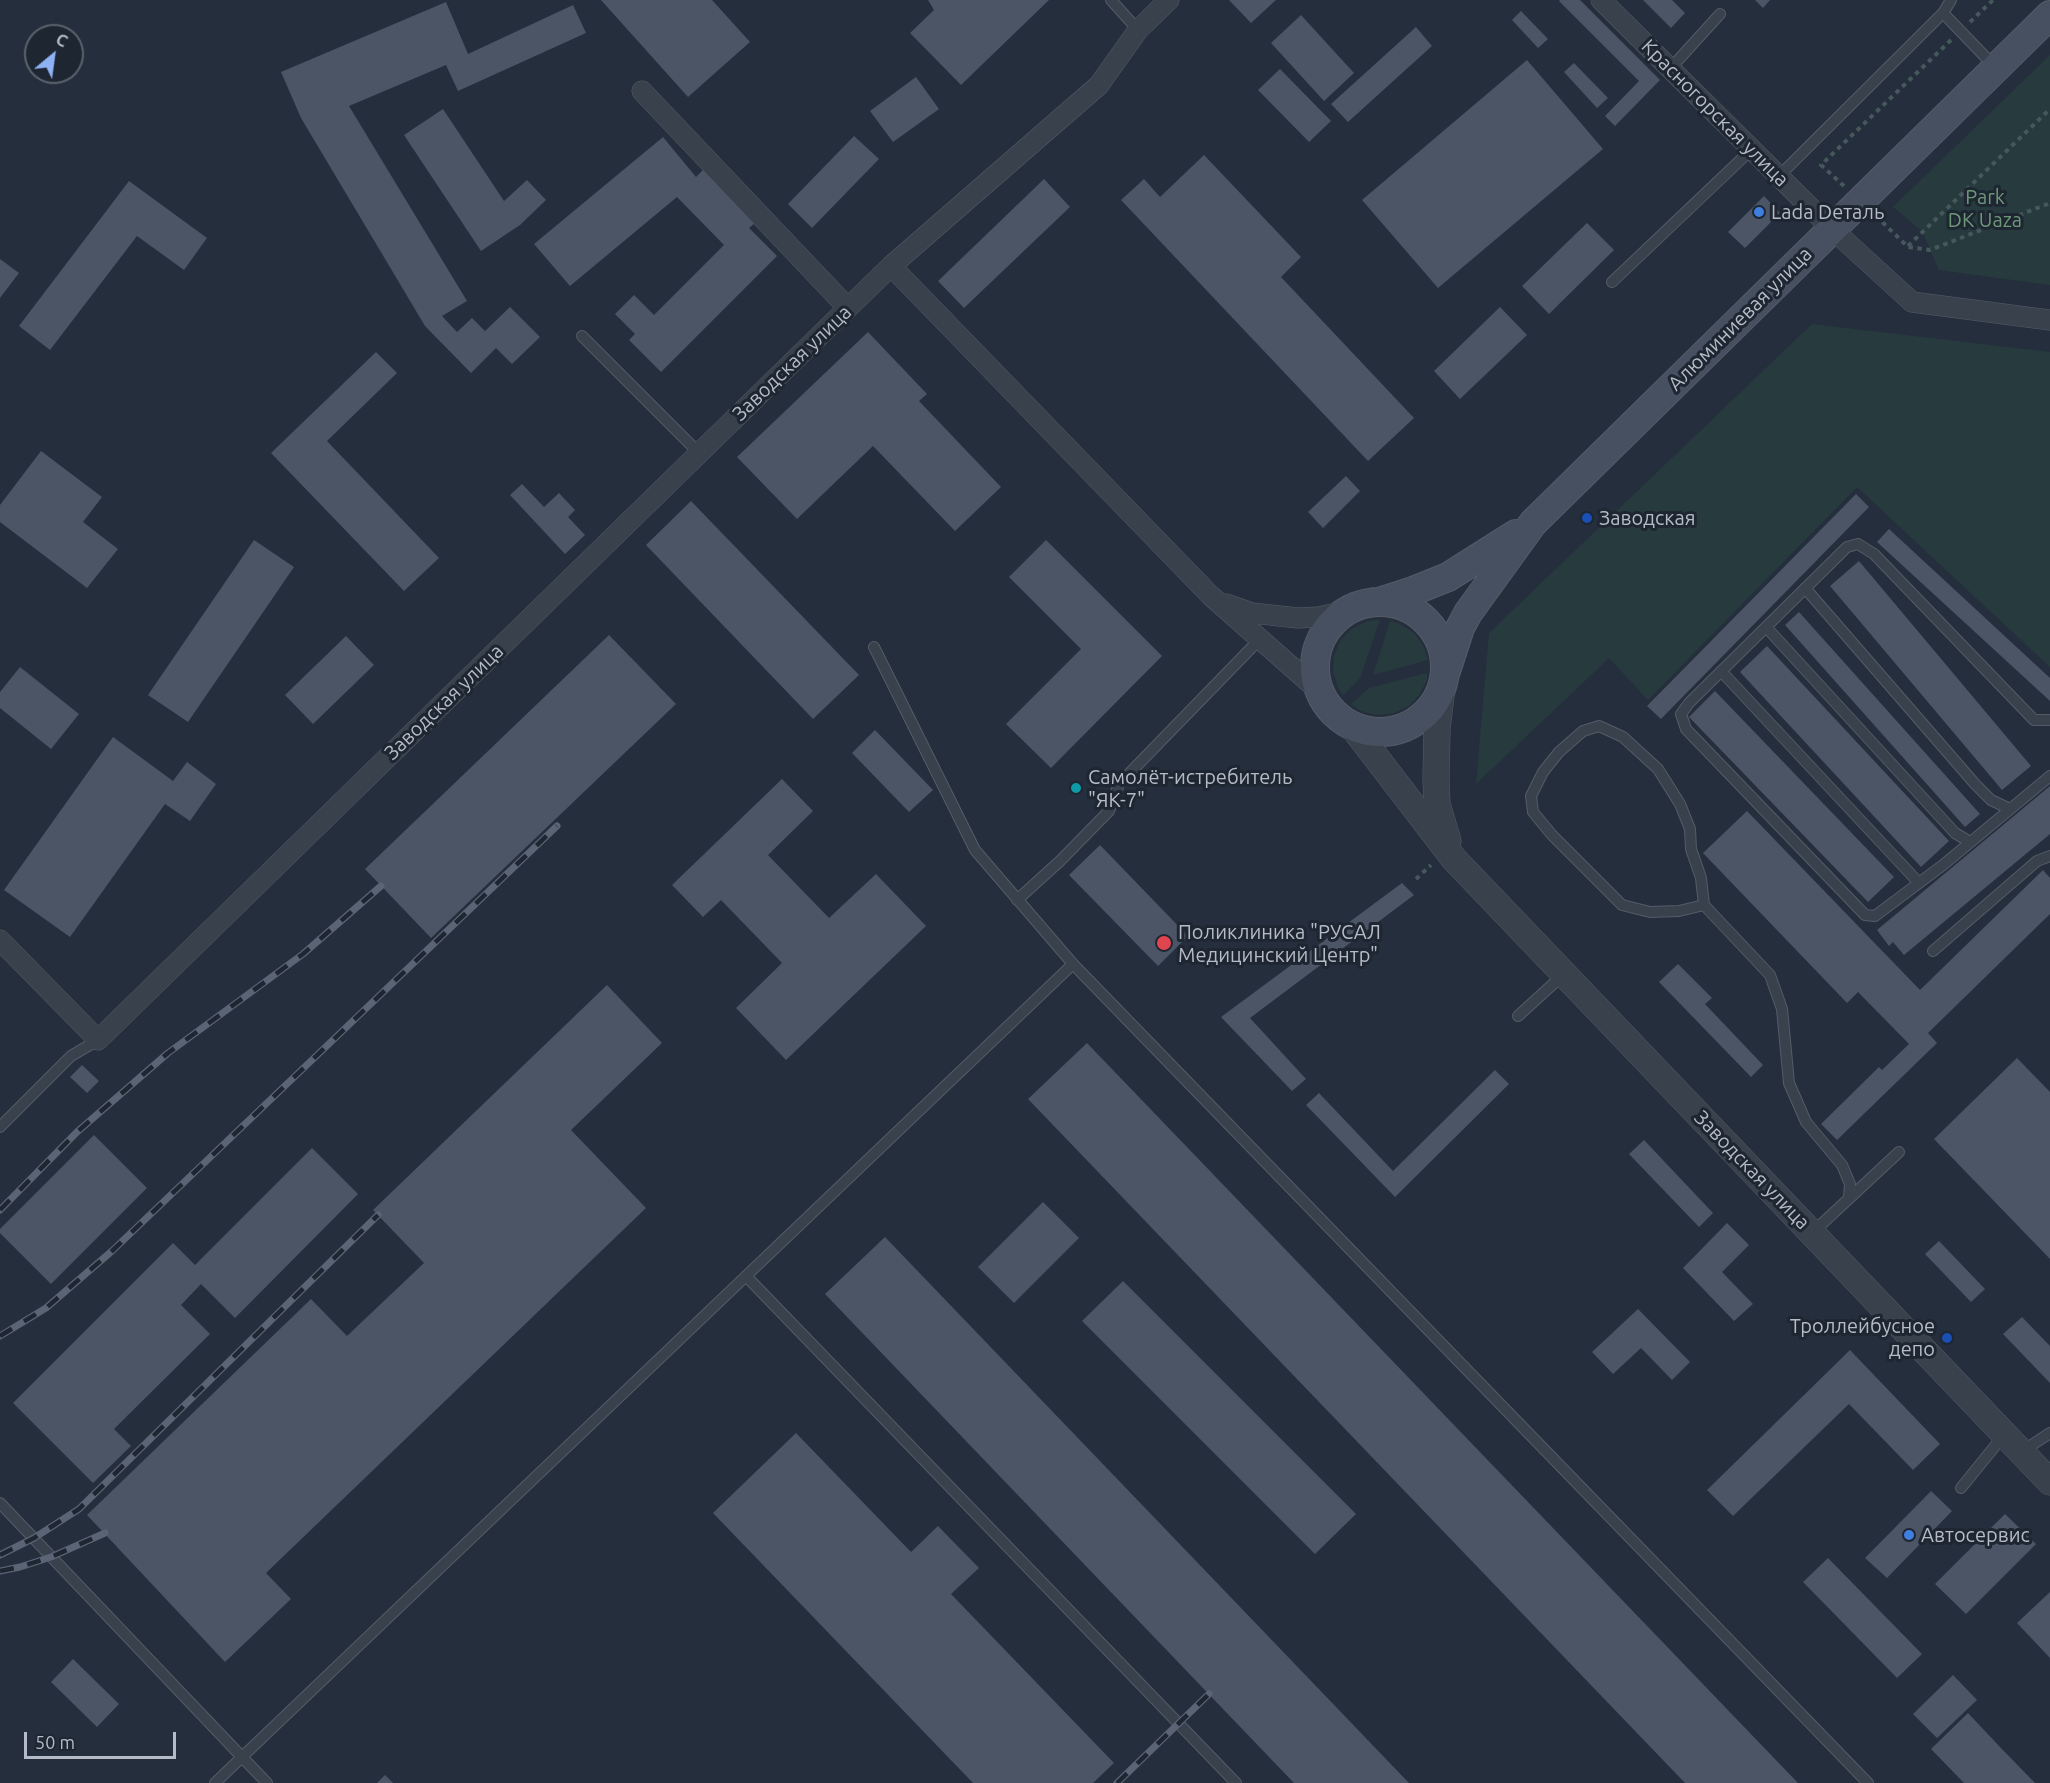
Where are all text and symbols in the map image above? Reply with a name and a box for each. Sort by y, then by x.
north arrow [24,24,84,84]
text: С [53,30,71,50]
street label: Красногорская улица [1636,34,1794,192]
park label: Park DK Uaza [1948,185,2022,232]
place label: Lada Dеталь [1771,200,1884,224]
marker: Lada Dеталь [1752,205,1766,219]
street label: Алюминиевая улица [1663,242,1817,396]
street label: Заводская улица [728,300,856,426]
place label: Заводская [1599,506,1696,530]
marker: Заводская [1580,511,1594,525]
street label: Заводская улица [380,639,508,765]
place label: Самолёт-истребитель "ЯК-7" [1088,765,1292,812]
marker: Самолёт-истребитель "ЯК-7" [1069,781,1083,795]
place label: Поликлиника "РУСАЛ Медицинский Центр" [1178,920,1381,967]
marker: Поликлиника "РУСАЛ Медицинский Центр" [1155,934,1173,952]
street label: Заводская улица [1689,1106,1815,1234]
place label: Троллейбусное депо [1790,1314,1935,1361]
marker: Троллейбусное депо [1940,1331,1954,1345]
place label: Автосервис [1921,1523,2030,1547]
marker: Автосервис [1902,1528,1916,1542]
scale bar [27,1720,178,1758]
text: 50 m [35,1732,75,1752]

